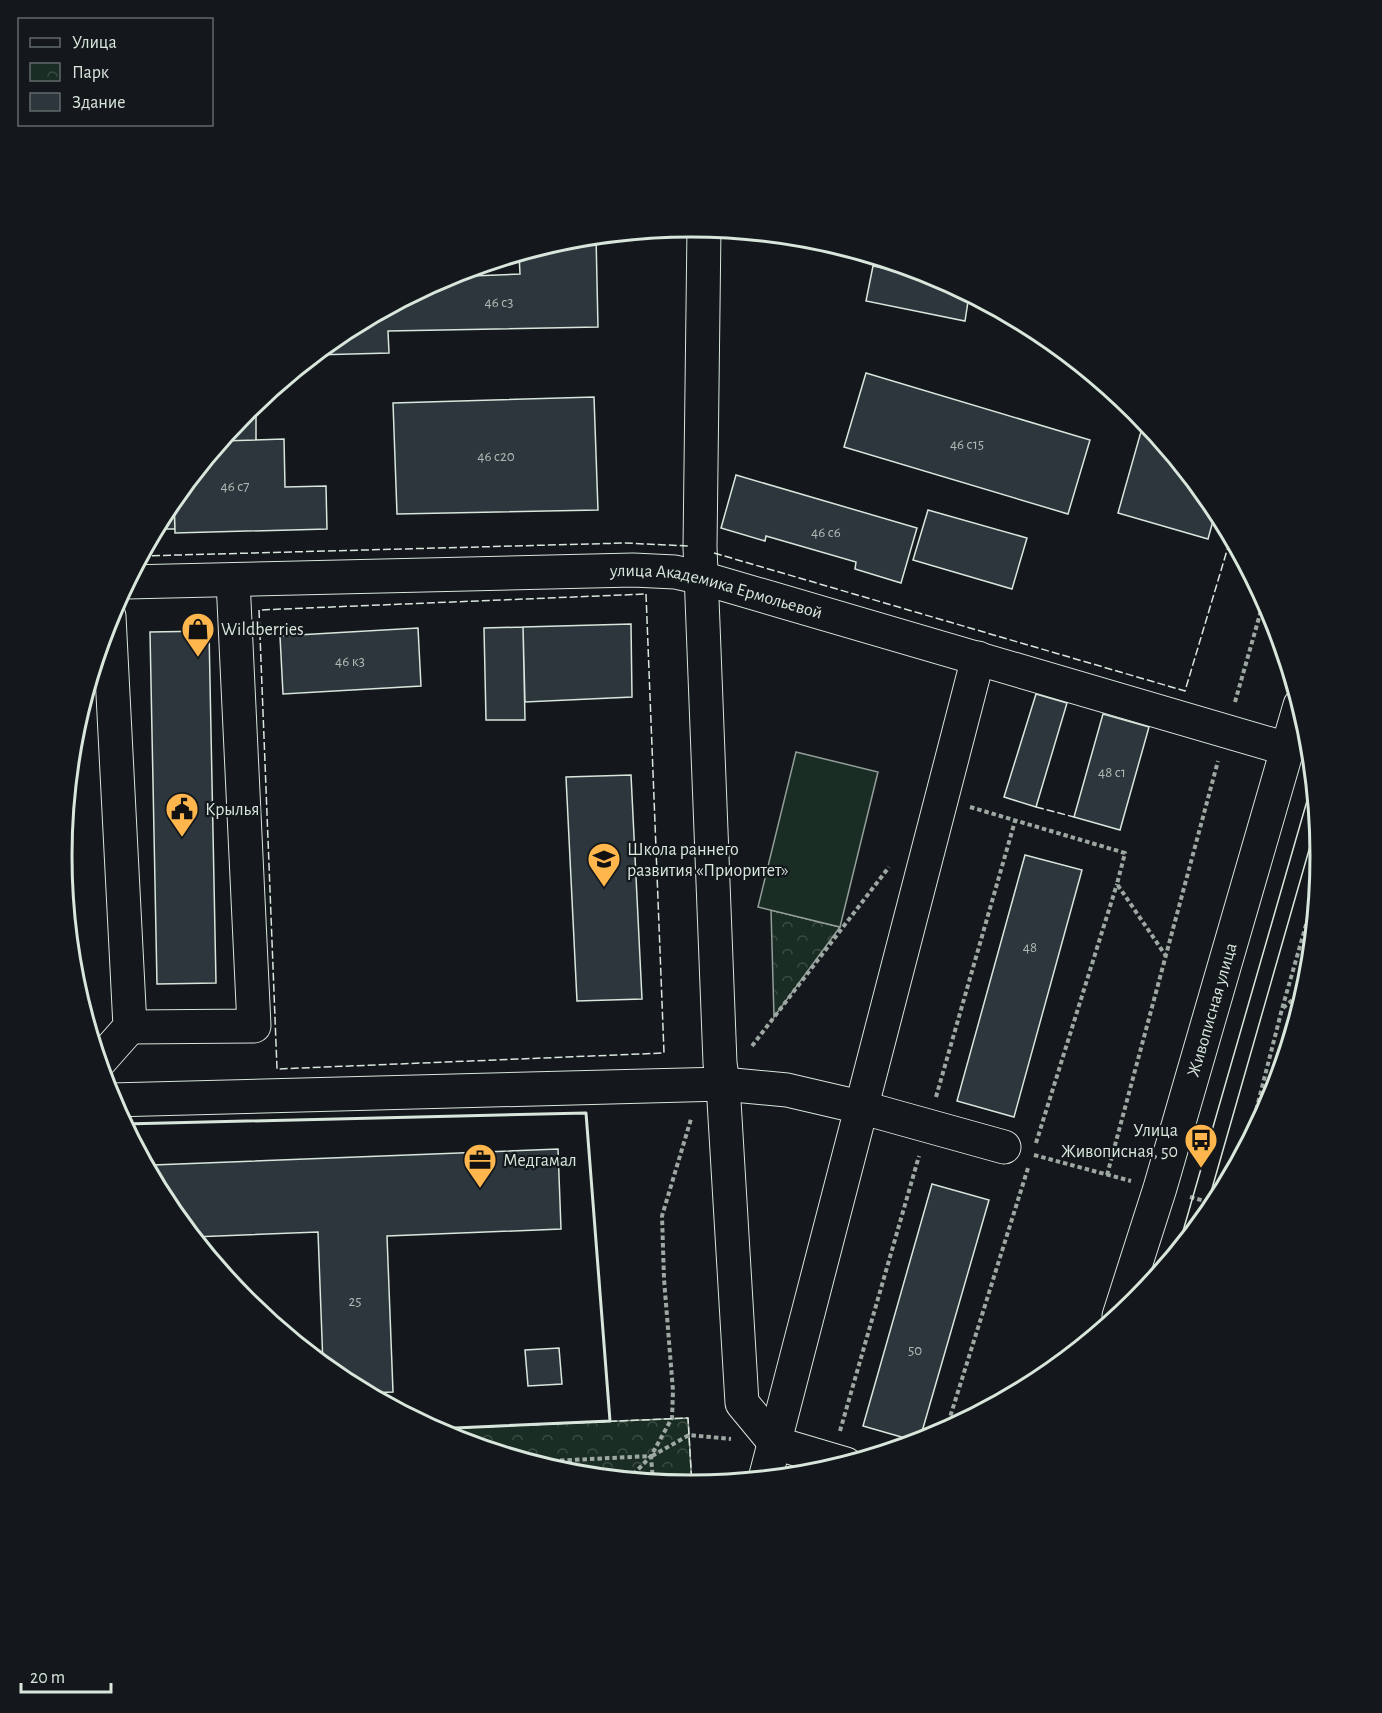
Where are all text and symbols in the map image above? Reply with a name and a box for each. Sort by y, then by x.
legend [18,18,213,126]
text: Улица [72,34,117,52]
text: Парк [72,64,110,82]
text: Здание [72,94,126,112]
house number: 46 с3 [485,295,513,310]
house number: 46 с15 [950,437,984,452]
house number: 46 с20 [477,449,515,464]
house number: 46 с7 [220,479,250,494]
house number: 46 с6 [811,525,841,540]
street label: улица Академика Ермольевой [609,562,824,623]
shop icon: Wildberries [180,611,216,658]
place label: Wildberries [221,621,304,639]
house number: 46 к3 [335,654,365,669]
house number: 48 с1 [1098,765,1126,780]
public building icon: Крылья [164,791,200,838]
place label: Крылья [205,801,259,819]
school or university icon: Школа раннего развития «Приоритет» [586,841,622,888]
place label: Школа раннего развития «Приоритет» [627,841,789,880]
house number: 48 [1023,940,1037,955]
street label: Живописная улица [1185,941,1241,1079]
place label: Улица Живописная, 50 [1061,1122,1178,1161]
bus stop icon: Улица Живописная, 50 [1183,1122,1219,1169]
office icon: Медгамал [462,1142,498,1189]
place label: Медгамал [503,1152,577,1170]
house number: 25 [348,1294,362,1309]
house number: 50 [908,1343,922,1358]
scale bar [21,1656,111,1694]
text: 20 m [30,1669,65,1687]

